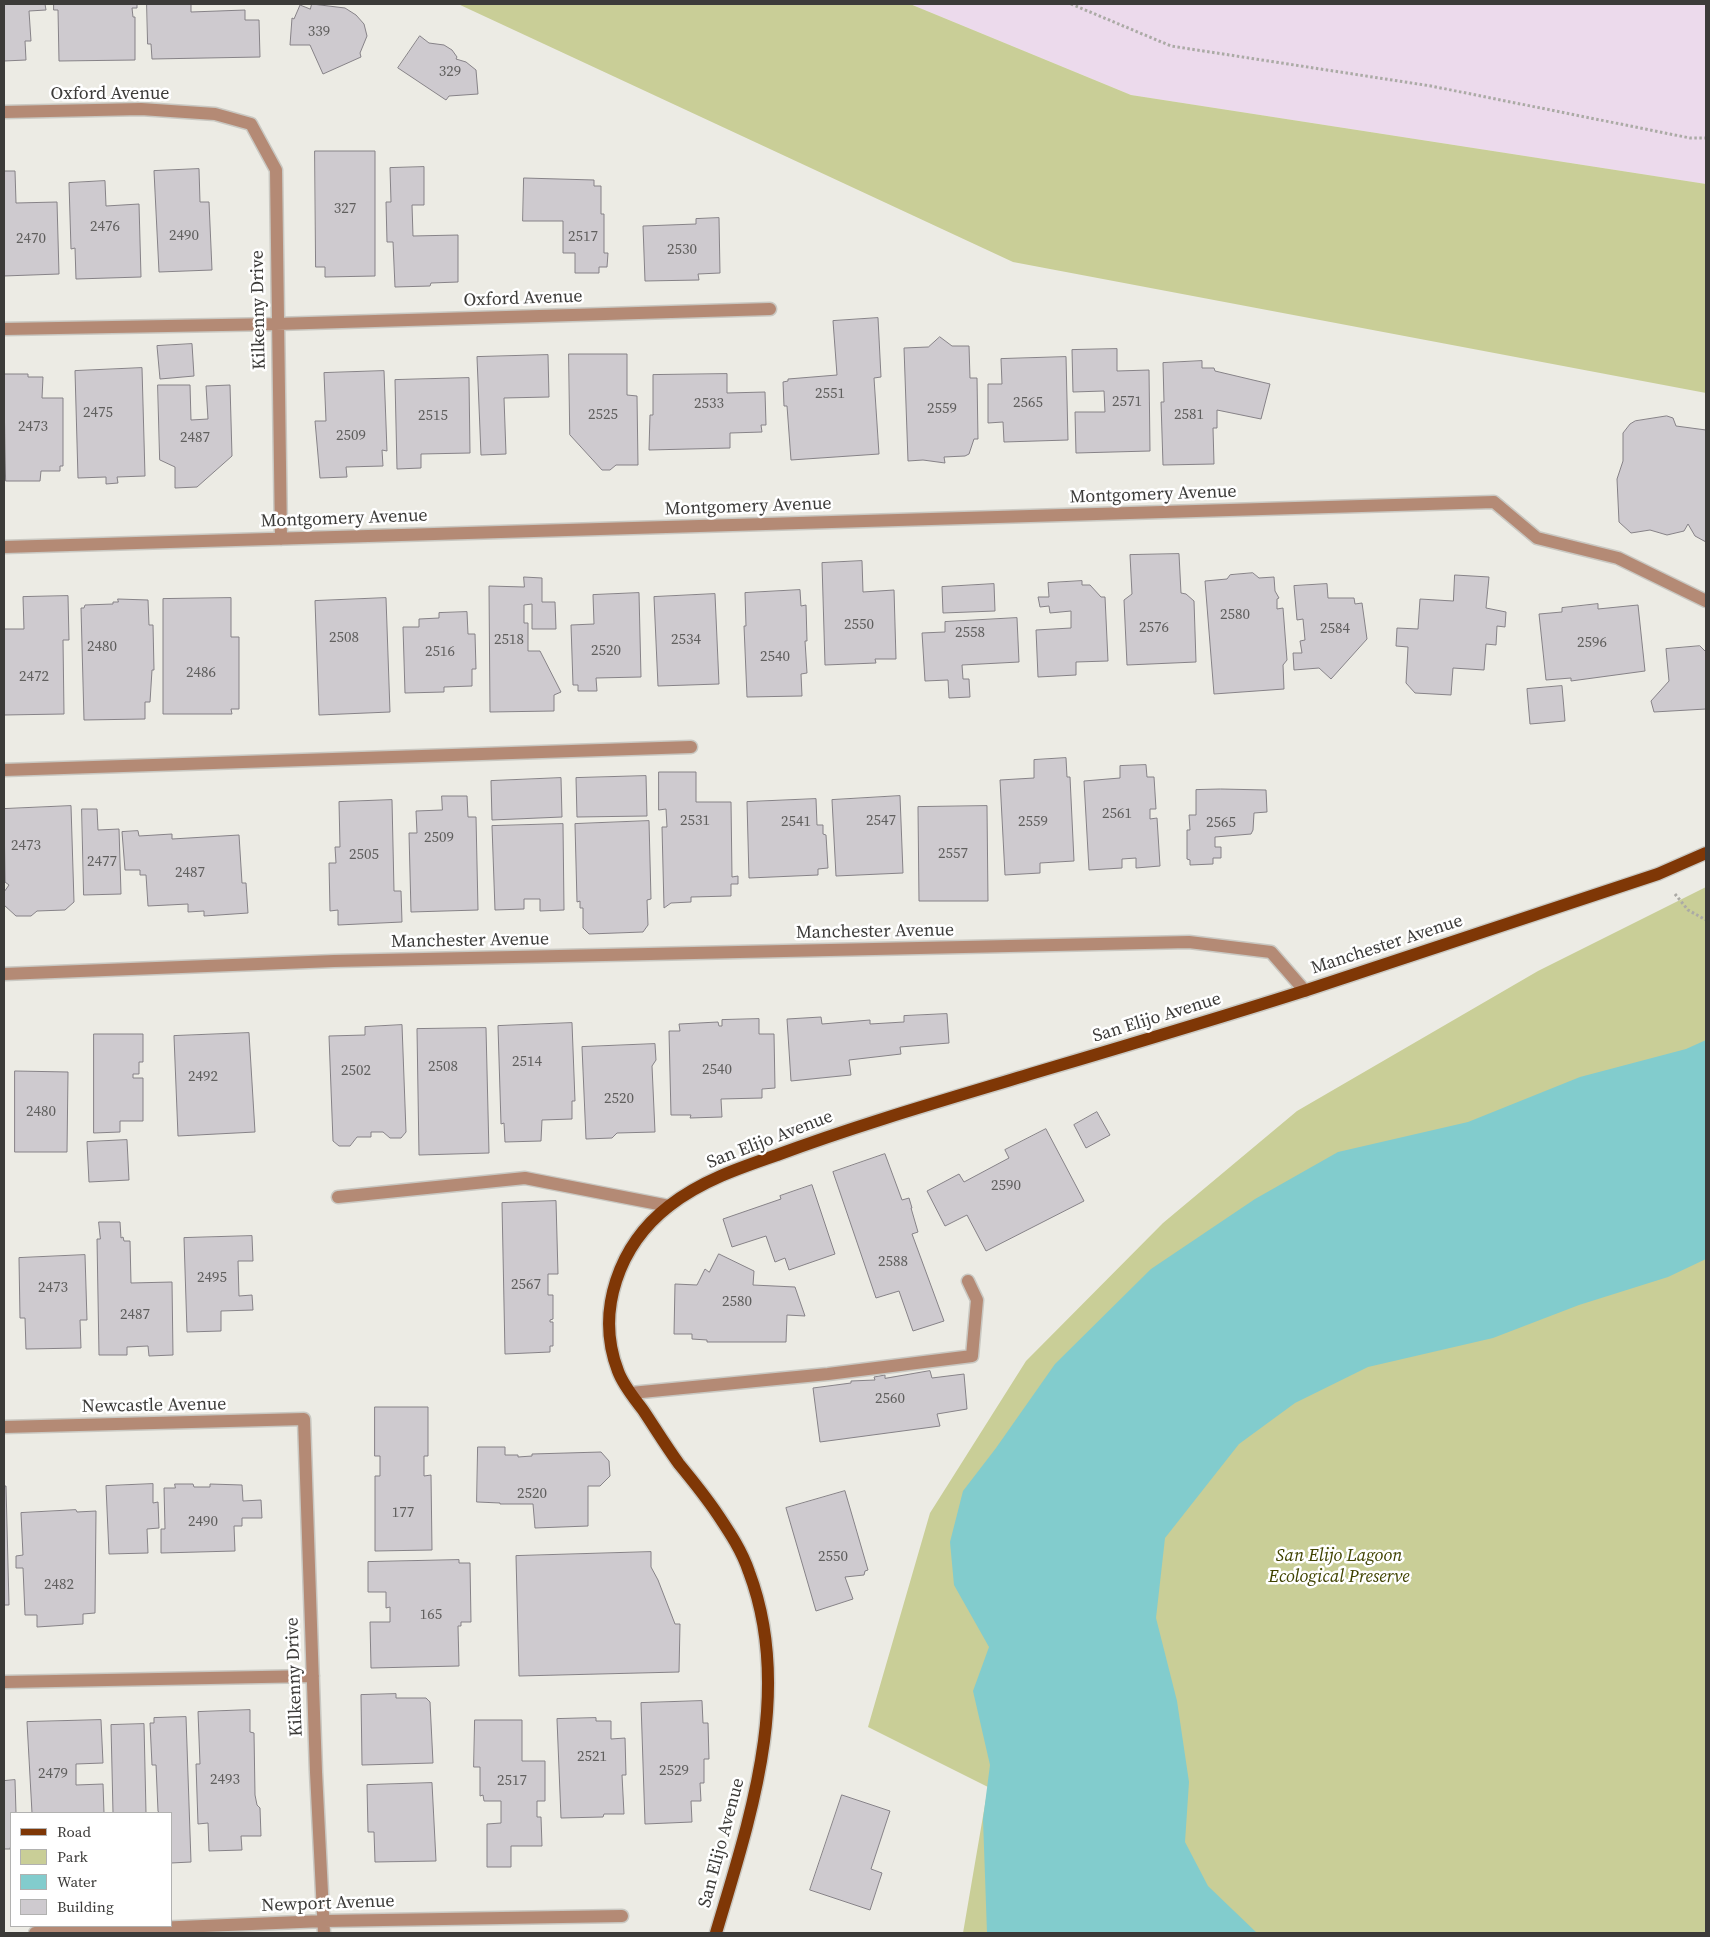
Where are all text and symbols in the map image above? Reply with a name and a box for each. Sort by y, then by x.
house number: 339 [308,23,330,41]
house number: 329 [439,63,461,81]
street label: Oxford Avenue [50,83,170,105]
house number: 327 [334,200,356,218]
house number: 2476 [90,218,120,236]
house number: 2490 [169,227,199,245]
house number: 2517 [568,228,598,246]
house number: 2470 [16,230,46,248]
house number: 2530 [667,241,697,259]
street label: Kilkenny Drive [247,250,271,370]
street label: Oxford Avenue [463,286,583,312]
house number: 2551 [815,385,845,403]
house number: 2571 [1112,393,1142,411]
house number: 2565 [1013,394,1043,412]
house number: 2533 [694,395,724,413]
house number: 2559 [927,400,957,418]
house number: 2475 [83,404,113,422]
house number: 2525 [588,406,618,424]
house number: 2581 [1174,406,1204,424]
house number: 2515 [418,407,448,425]
house number: 2473 [18,418,48,436]
house number: 2509 [336,427,366,445]
house number: 2487 [180,429,210,447]
street label: Montgomery Avenue [1069,481,1237,509]
street label: Montgomery Avenue [664,493,832,521]
street label: Montgomery Avenue [260,505,428,533]
house number: 2580 [1220,606,1250,624]
house number: 2550 [844,616,874,634]
house number: 2576 [1139,619,1169,637]
house number: 2584 [1320,620,1350,638]
house number: 2558 [955,624,985,642]
house number: 2508 [329,629,359,647]
house number: 2518 [494,631,524,649]
house number: 2534 [671,631,701,649]
house number: 2596 [1577,634,1607,652]
house number: 2480 [87,638,117,656]
house number: 2520 [591,642,621,660]
house number: 2516 [425,643,455,661]
house number: 2540 [760,648,790,666]
house number: 2486 [186,664,216,682]
house number: 2472 [19,668,49,686]
house number: 2561 [1102,805,1132,823]
house number: 2531 [680,812,710,830]
house number: 2547 [866,812,896,830]
house number: 2541 [781,813,811,831]
house number: 2559 [1018,813,1048,831]
house number: 2565 [1206,814,1236,832]
house number: 2509 [424,829,454,847]
house number: 2473 [11,837,41,855]
house number: 2557 [938,845,968,863]
house number: 2505 [349,846,379,864]
house number: 2477 [87,853,117,871]
house number: 2487 [175,864,205,882]
street label: Manchester Avenue [1308,910,1466,980]
street label: Manchester Avenue [796,920,954,944]
street label: Manchester Avenue [391,929,549,953]
street label: San Elijo Avenue [1090,988,1224,1048]
house number: 2514 [512,1053,542,1071]
house number: 2508 [428,1058,458,1076]
house number: 2540 [702,1061,732,1079]
house number: 2502 [341,1062,371,1080]
house number: 2492 [188,1068,218,1086]
house number: 2520 [604,1090,634,1108]
house number: 2480 [26,1103,56,1121]
street label: San Elijo Avenue [704,1106,836,1174]
house number: 2590 [991,1177,1021,1195]
house number: 2588 [878,1253,908,1271]
house number: 2495 [197,1269,227,1287]
house number: 2567 [511,1276,541,1294]
house number: 2473 [38,1279,68,1297]
house number: 2580 [722,1293,752,1311]
house number: 2487 [120,1306,150,1324]
house number: 2560 [875,1390,905,1408]
street label: Newcastle Avenue [81,1394,227,1418]
house number: 2520 [517,1485,547,1503]
house number: 177 [392,1504,414,1522]
house number: 2490 [188,1513,218,1531]
park label: San Elijo Lagoon Ecological Preserve [1268,1545,1410,1588]
house number: 2550 [818,1548,848,1566]
house number: 2482 [44,1576,74,1594]
house number: 165 [420,1606,442,1624]
street label: Kilkenny Drive [282,1617,308,1737]
house number: 2521 [577,1748,607,1766]
house number: 2529 [659,1762,689,1780]
house number: 2479 [38,1765,68,1783]
house number: 2493 [210,1771,240,1789]
house number: 2517 [497,1772,527,1790]
street label: San Elijo Avenue [694,1776,750,1910]
legend [10,1812,172,1927]
text: Road [57,1821,91,1842]
text: Park [57,1846,88,1867]
text: Water [57,1871,97,1892]
street label: Newport Avenue [261,1891,395,1917]
text: Building [57,1896,114,1917]

